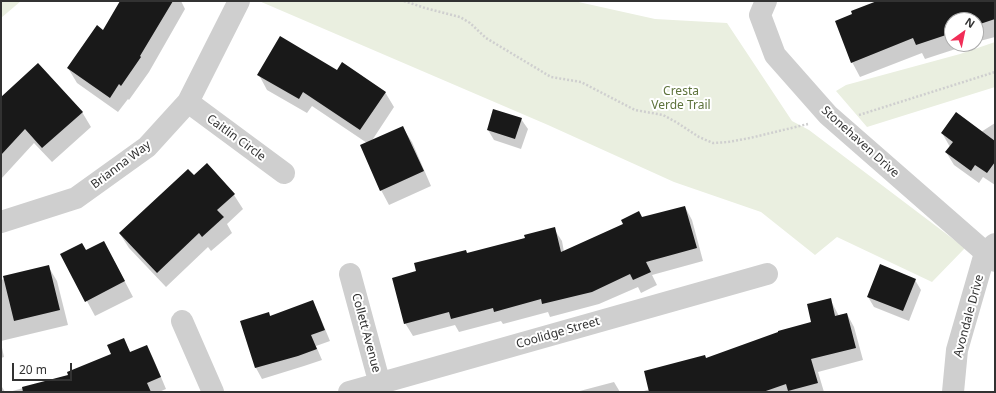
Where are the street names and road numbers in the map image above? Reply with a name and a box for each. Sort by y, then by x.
street label: Stonehaven Drive [818,103,902,181]
street label: Caitlin Circle [204,112,268,164]
street label: Brianna Way [88,138,154,192]
street label: Avondale Drive [951,273,987,359]
street label: Collett Avenue [348,292,384,374]
street label: Coolidge Street [514,314,602,352]

